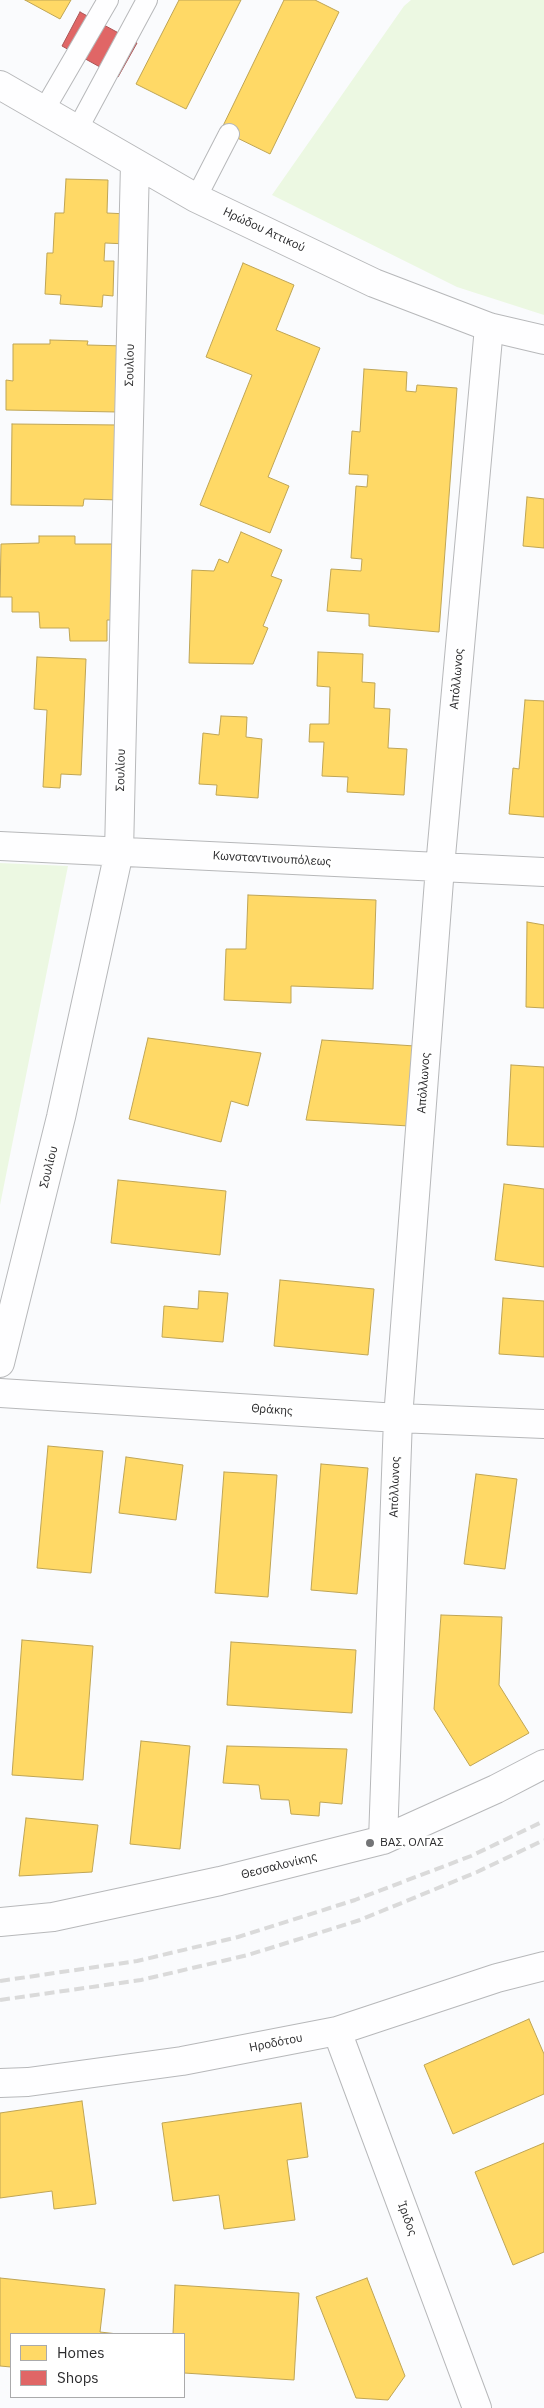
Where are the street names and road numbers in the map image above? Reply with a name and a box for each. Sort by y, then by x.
street label: Ηρώδου Αττικού [221,205,307,255]
street label: Σουλίου [122,343,138,387]
street label: Απόλλωνος [447,648,467,710]
street label: Σουλίου [113,748,129,792]
street label: Κωνσταντινουπόλεως [212,849,332,869]
street label: Απόλλωνος [415,1052,433,1114]
street label: Σουλίου [37,1144,61,1190]
street label: Θράκης [251,1401,293,1419]
street label: Απόλλωνος [387,1456,403,1518]
street label: Θεσσαλονίκης [240,1850,318,1882]
street label: Ηροδότου [248,2031,304,2055]
street label: Ίριδος [394,2200,420,2238]

